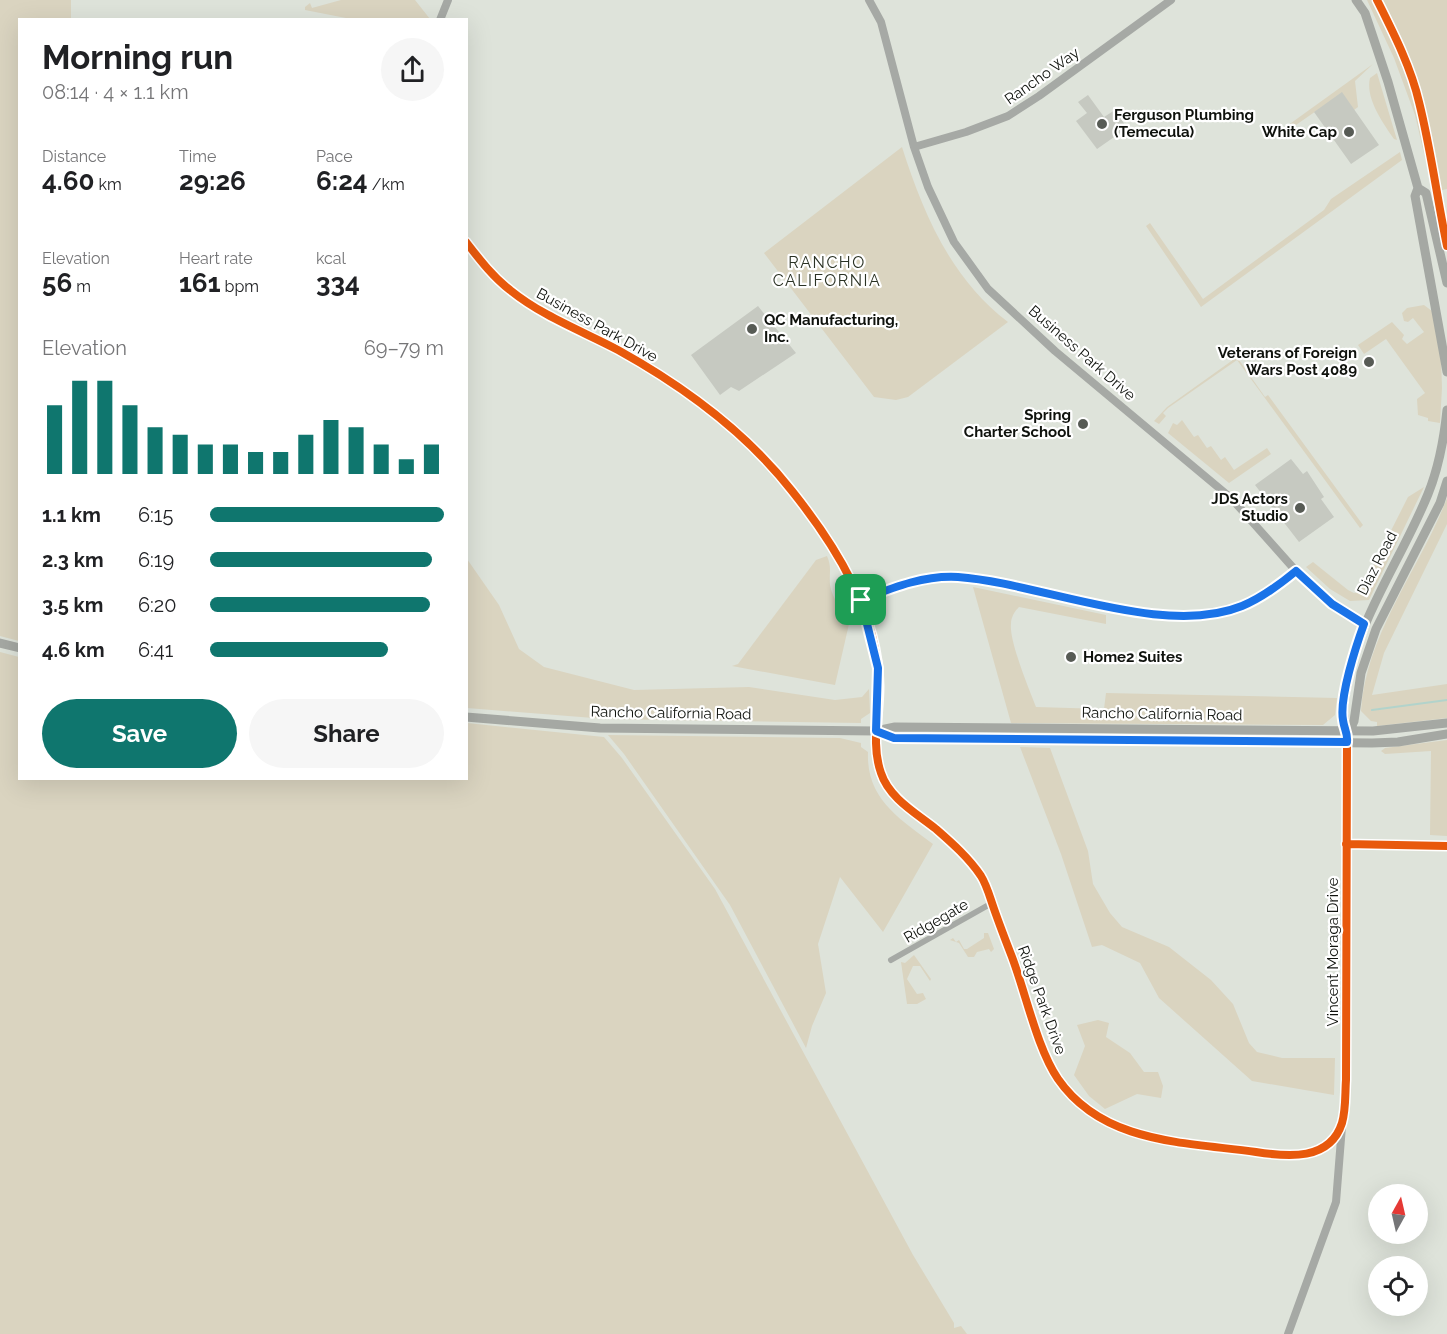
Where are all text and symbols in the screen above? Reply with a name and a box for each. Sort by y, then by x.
text: Morning run [42,38,233,77]
button: share [381,38,444,101]
street label: Rancho Way [1001,44,1083,108]
text: 08:14 · 4 × 1.1 km [42,80,189,104]
place label: Ferguson Plumbing (Temecula) [1114,106,1254,141]
marker: Ferguson Plumbing (Temecula) [1095,117,1109,131]
place label: White Cap [1262,123,1337,141]
marker: White Cap [1342,125,1356,139]
text: Distance [42,147,106,166]
text: Time [179,147,216,166]
text: Pace [316,147,353,166]
text: 4.60 [42,166,94,196]
text: 29:26 [179,166,246,196]
text: 6:24 [316,166,368,196]
text: km [94,175,122,194]
text: /km [368,175,405,194]
text: Elevation [42,249,110,268]
text: Heart rate [179,249,253,268]
text: kcal [316,249,346,268]
district label: RANCHO CALIFORNIA [773,253,881,290]
text: 56 [42,268,72,298]
text: 161 [179,268,220,298]
text: 334 [316,268,360,298]
text: m [72,277,91,296]
text: bpm [220,277,259,296]
street label: Business Park Drive [533,284,661,366]
street label: Business Park Drive [1025,302,1139,404]
place label: QC Manufacturing, Inc. [764,311,898,346]
marker: QC Manufacturing, Inc. [745,322,759,336]
text: Elevation [42,336,127,360]
text: 69–79 m [364,336,444,360]
place label: Veterans of Foreign Wars Post 4089 [1218,344,1357,379]
marker: Veterans of Foreign Wars Post 4089 [1362,355,1376,369]
place label: Spring Charter School [964,406,1071,441]
marker: Spring Charter School [1076,417,1090,431]
place label: JDS Actors Studio [1211,490,1288,525]
marker: JDS Actors Studio [1293,501,1307,515]
text: 1.1 km [42,503,101,527]
text: 6:15 [138,503,173,527]
street label: Diaz Road [1353,528,1401,598]
text: 2.3 km [42,548,104,572]
text: 6:19 [138,548,174,572]
pin [835,574,886,625]
icon: arrive [844,583,877,616]
text: 3.5 km [42,593,103,617]
text: 6:20 [138,593,176,617]
text: 4.6 km [42,638,105,662]
text: 6:41 [138,638,173,662]
place label: Home2 Suites [1083,648,1182,666]
marker: Home2 Suites [1064,650,1078,664]
button: Save [42,699,237,768]
button: Share [249,699,444,768]
street label: Rancho California Road [590,703,752,723]
street label: Rancho California Road [1081,704,1243,724]
street label: Vincent Moraga Drive [1324,877,1342,1027]
street label: Ridgegate [901,895,972,947]
street label: Ridge Park Drive [1014,943,1070,1057]
north arrow [1368,1184,1428,1244]
map controls [1368,1184,1428,1316]
button: locate [1368,1256,1428,1316]

